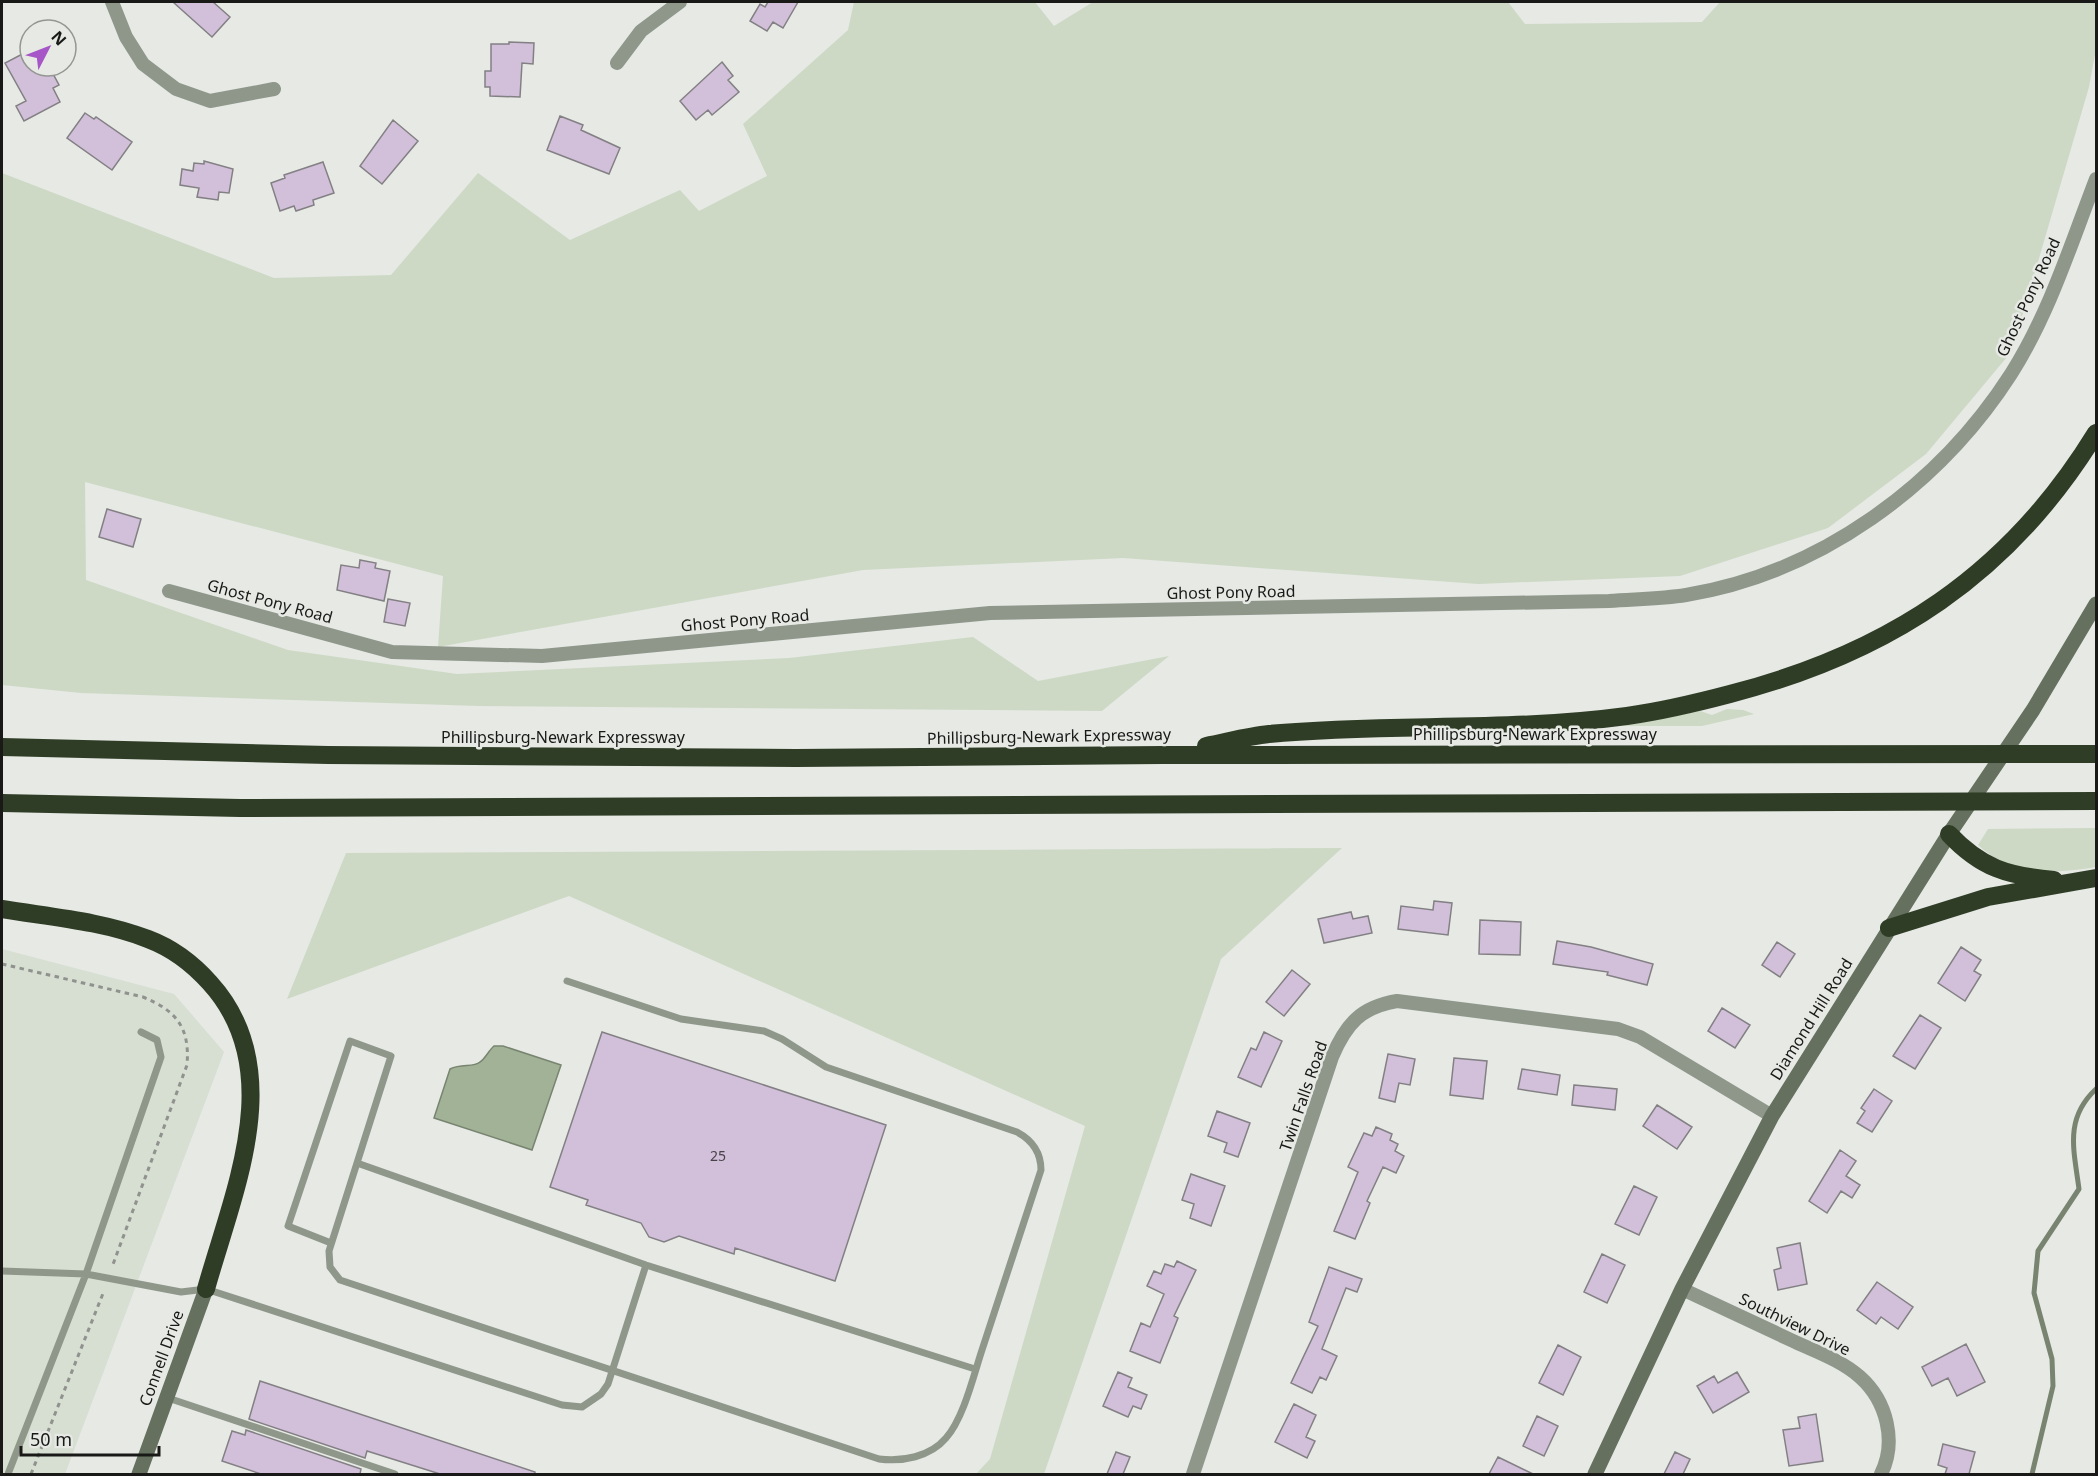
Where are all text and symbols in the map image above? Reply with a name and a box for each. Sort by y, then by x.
north arrow [18,18,78,78]
text: N [47,26,72,50]
street label: Ghost Pony Road [1991,234,2065,360]
street label: Ghost Pony Road [205,574,335,628]
street label: Ghost Pony Road [1166,580,1296,604]
street label: Ghost Pony Road [680,603,810,637]
street label: Phillipsburg-Newark Expressway [927,723,1172,749]
street label: Phillipsburg-Newark Expressway [1413,723,1658,745]
street label: Phillipsburg-Newark Expressway [441,726,686,748]
street label: Diamond Hill Road [1765,954,1857,1084]
street label: Twin Falls Road [1274,1038,1332,1154]
house number: 25 [710,1146,726,1165]
street label: Southview Drive [1736,1288,1854,1360]
street label: Connell Drive [133,1307,189,1409]
scale bar [21,1419,159,1457]
text: 50 m [30,1427,72,1451]

